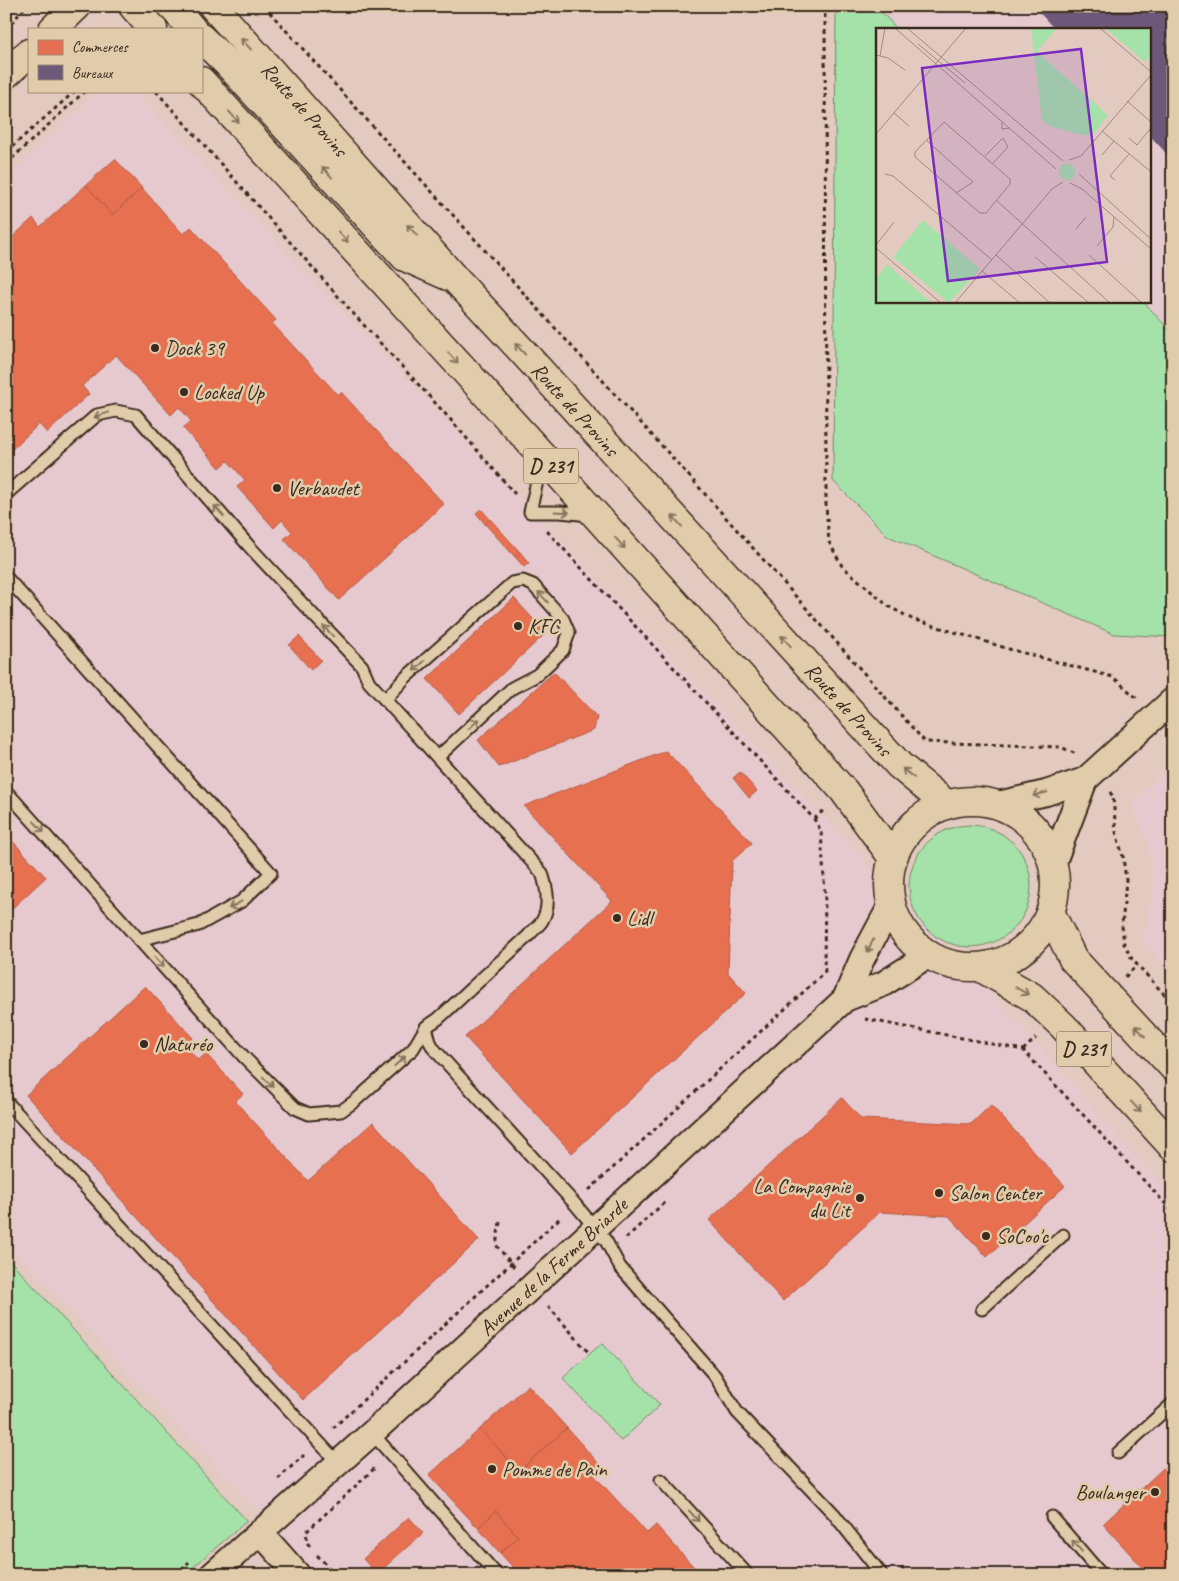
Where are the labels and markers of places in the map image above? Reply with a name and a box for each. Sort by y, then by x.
place label: Dock 39 [165,335,225,361]
marker: Dock 39 [149,342,161,354]
place label: Locked Up [194,379,265,405]
marker: Locked Up [178,386,190,398]
place label: Verbaudet [287,475,360,501]
marker: Verbaudet [271,482,283,494]
place label: KFC [528,613,561,639]
marker: KFC [512,620,524,632]
place label: Lidl [627,905,655,931]
marker: Lidl [611,912,623,924]
place label: Naturéo [154,1031,214,1057]
marker: Naturéo [138,1038,150,1050]
place label: La Compagnie du Lit [753,1173,852,1223]
place label: Salon Center [949,1180,1043,1206]
marker: Salon Center [933,1187,945,1199]
marker: La Compagnie du Lit [854,1192,866,1204]
place label: SoCoo'c [996,1223,1050,1249]
marker: SoCoo'c [980,1230,992,1242]
place label: Pomme de Pain [502,1456,607,1482]
marker: Pomme de Pain [486,1463,498,1475]
place label: Boulanger [1075,1479,1147,1505]
marker: Boulanger [1149,1486,1161,1498]

